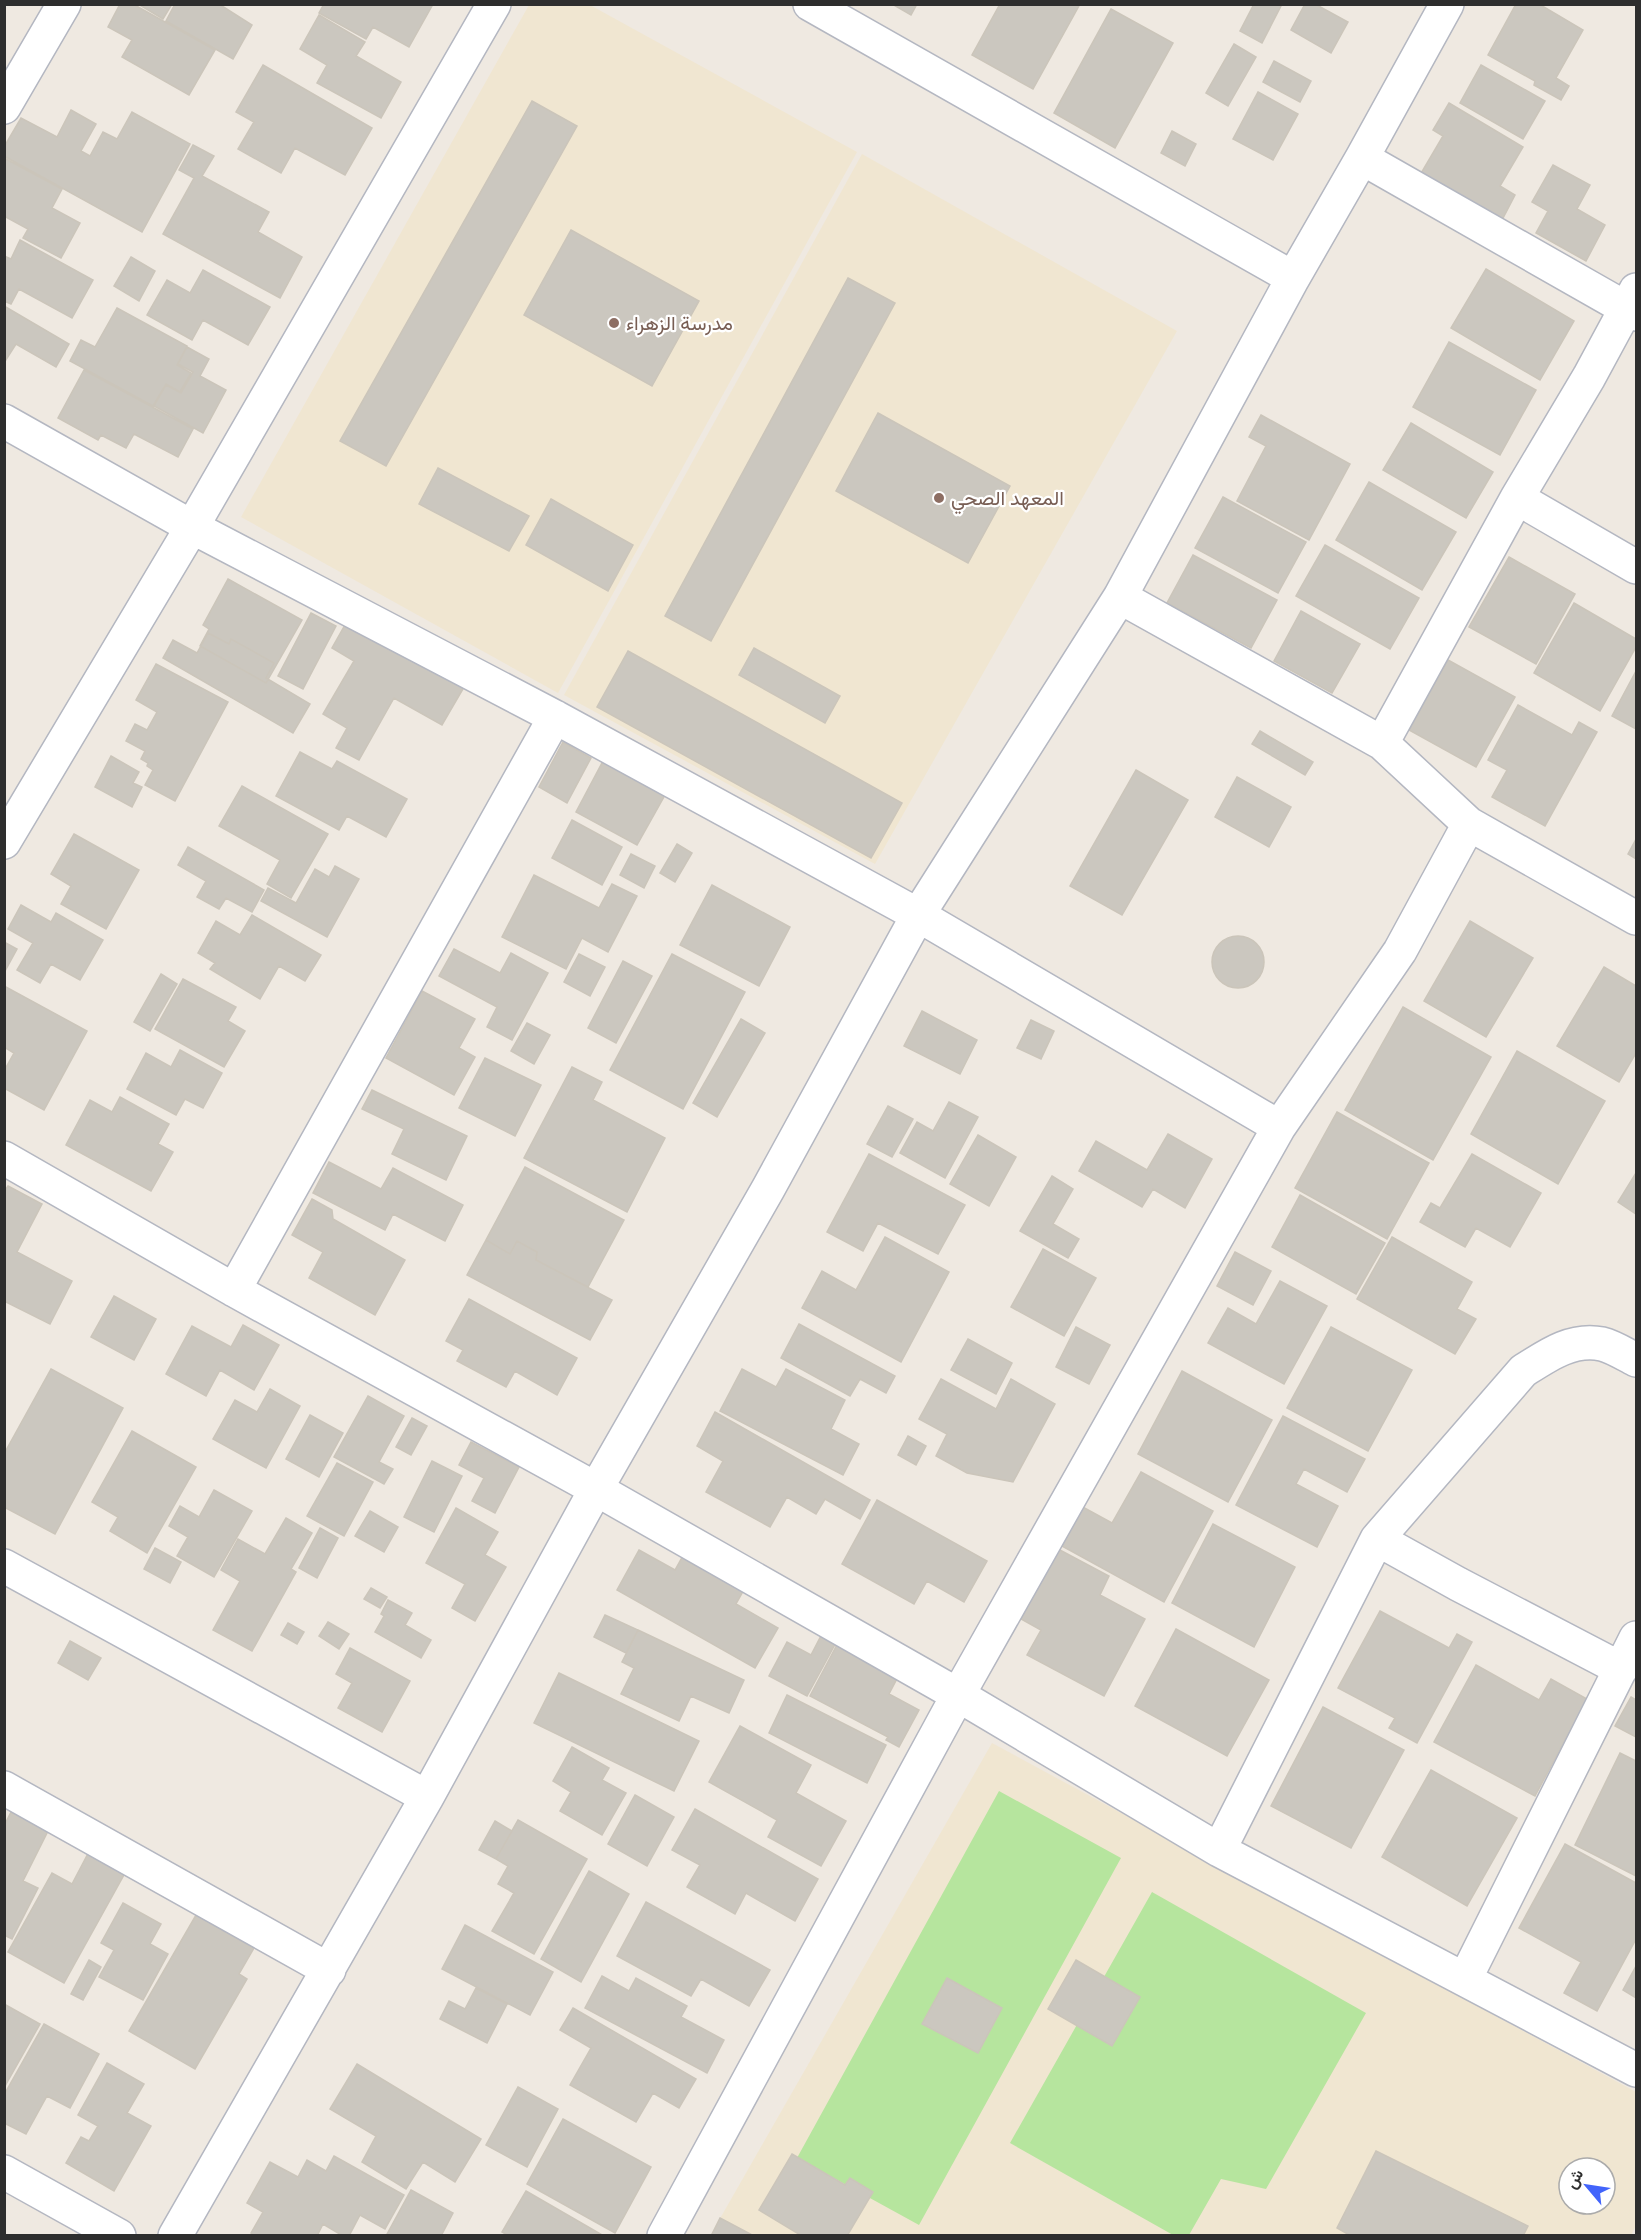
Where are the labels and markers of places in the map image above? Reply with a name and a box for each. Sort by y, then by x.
place label: مدرسة الزهراء [626,312,733,336]
marker: مدرسة الزهراء [607,316,621,330]
place label: المعهد الصحي [951,487,1064,515]
marker: المعهد الصحي [932,491,946,505]

